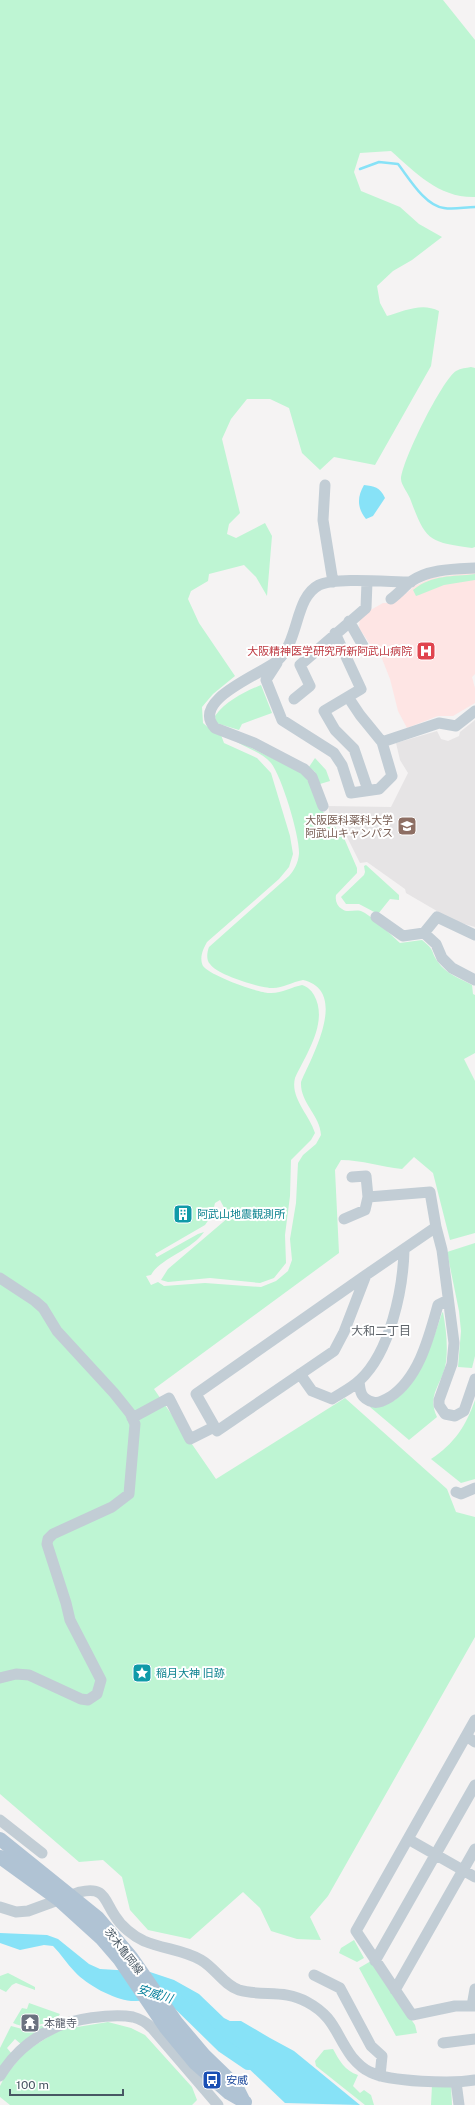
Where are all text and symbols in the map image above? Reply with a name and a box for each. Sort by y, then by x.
hospital icon: 大阪精神医学研究所新阿武山病院 [415,640,437,662]
place label: 大阪精神医学研究所新阿武山病院 [247,645,412,657]
place label: 大阪医科薬科大学 阿武山キャンパス [305,814,393,839]
school or university icon: 大阪医科薬科大学 阿武山キャンパス [396,815,418,837]
building icon: 阿武山地震観測所 [172,1203,194,1225]
place label: 阿武山地震観測所 [197,1208,286,1220]
district label: 大和二丁目 [351,1324,411,1338]
place icon: 稲月大神 旧跡 [131,1662,153,1684]
place label: 稲月大神 旧跡 [156,1667,225,1679]
street label: 茨木亀岡線 [102,1926,146,1976]
water label: 安威川 [136,1982,176,2007]
temple icon: 本龍寺 [19,2012,41,2034]
place label: 本龍寺 [44,2017,77,2029]
bus stop icon: 安威 [201,2069,223,2091]
scale bar [10,2071,123,2097]
place label: 安威 [226,2074,248,2086]
text: 100 m [16,2078,49,2092]

